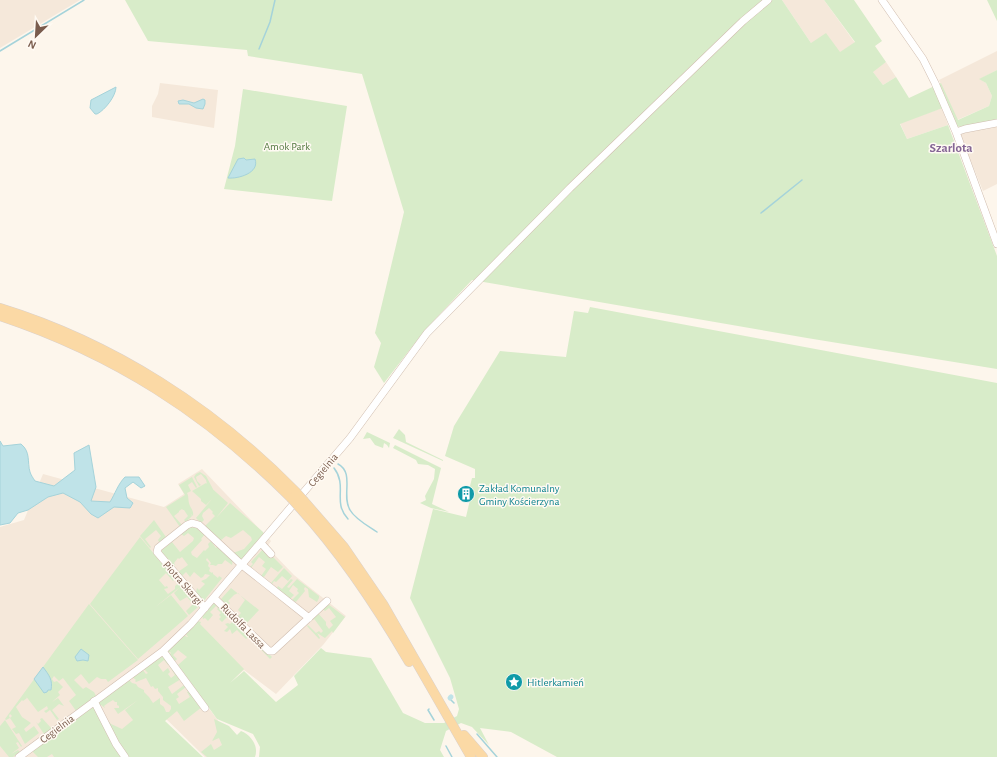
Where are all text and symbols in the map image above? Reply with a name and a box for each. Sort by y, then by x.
north arrow [16,16,56,56]
text: N [26,38,38,51]
park label: Amok Park [264,141,310,152]
district label: Szarlota [929,142,973,155]
street label: Cegielnia [306,451,340,489]
place label: Zakład Komunalny Gminy Kościerzyna [479,483,560,507]
building icon: Zakład Komunalny Gminy Kościerzyna [456,484,476,504]
street label: Piotra Skargi [161,559,205,607]
street label: Rudolfa Lassa [218,601,268,651]
place icon: Hitlerkamień [504,672,524,692]
place label: Hitlerkamień [527,677,584,688]
street label: Cegielnia [38,713,76,745]

